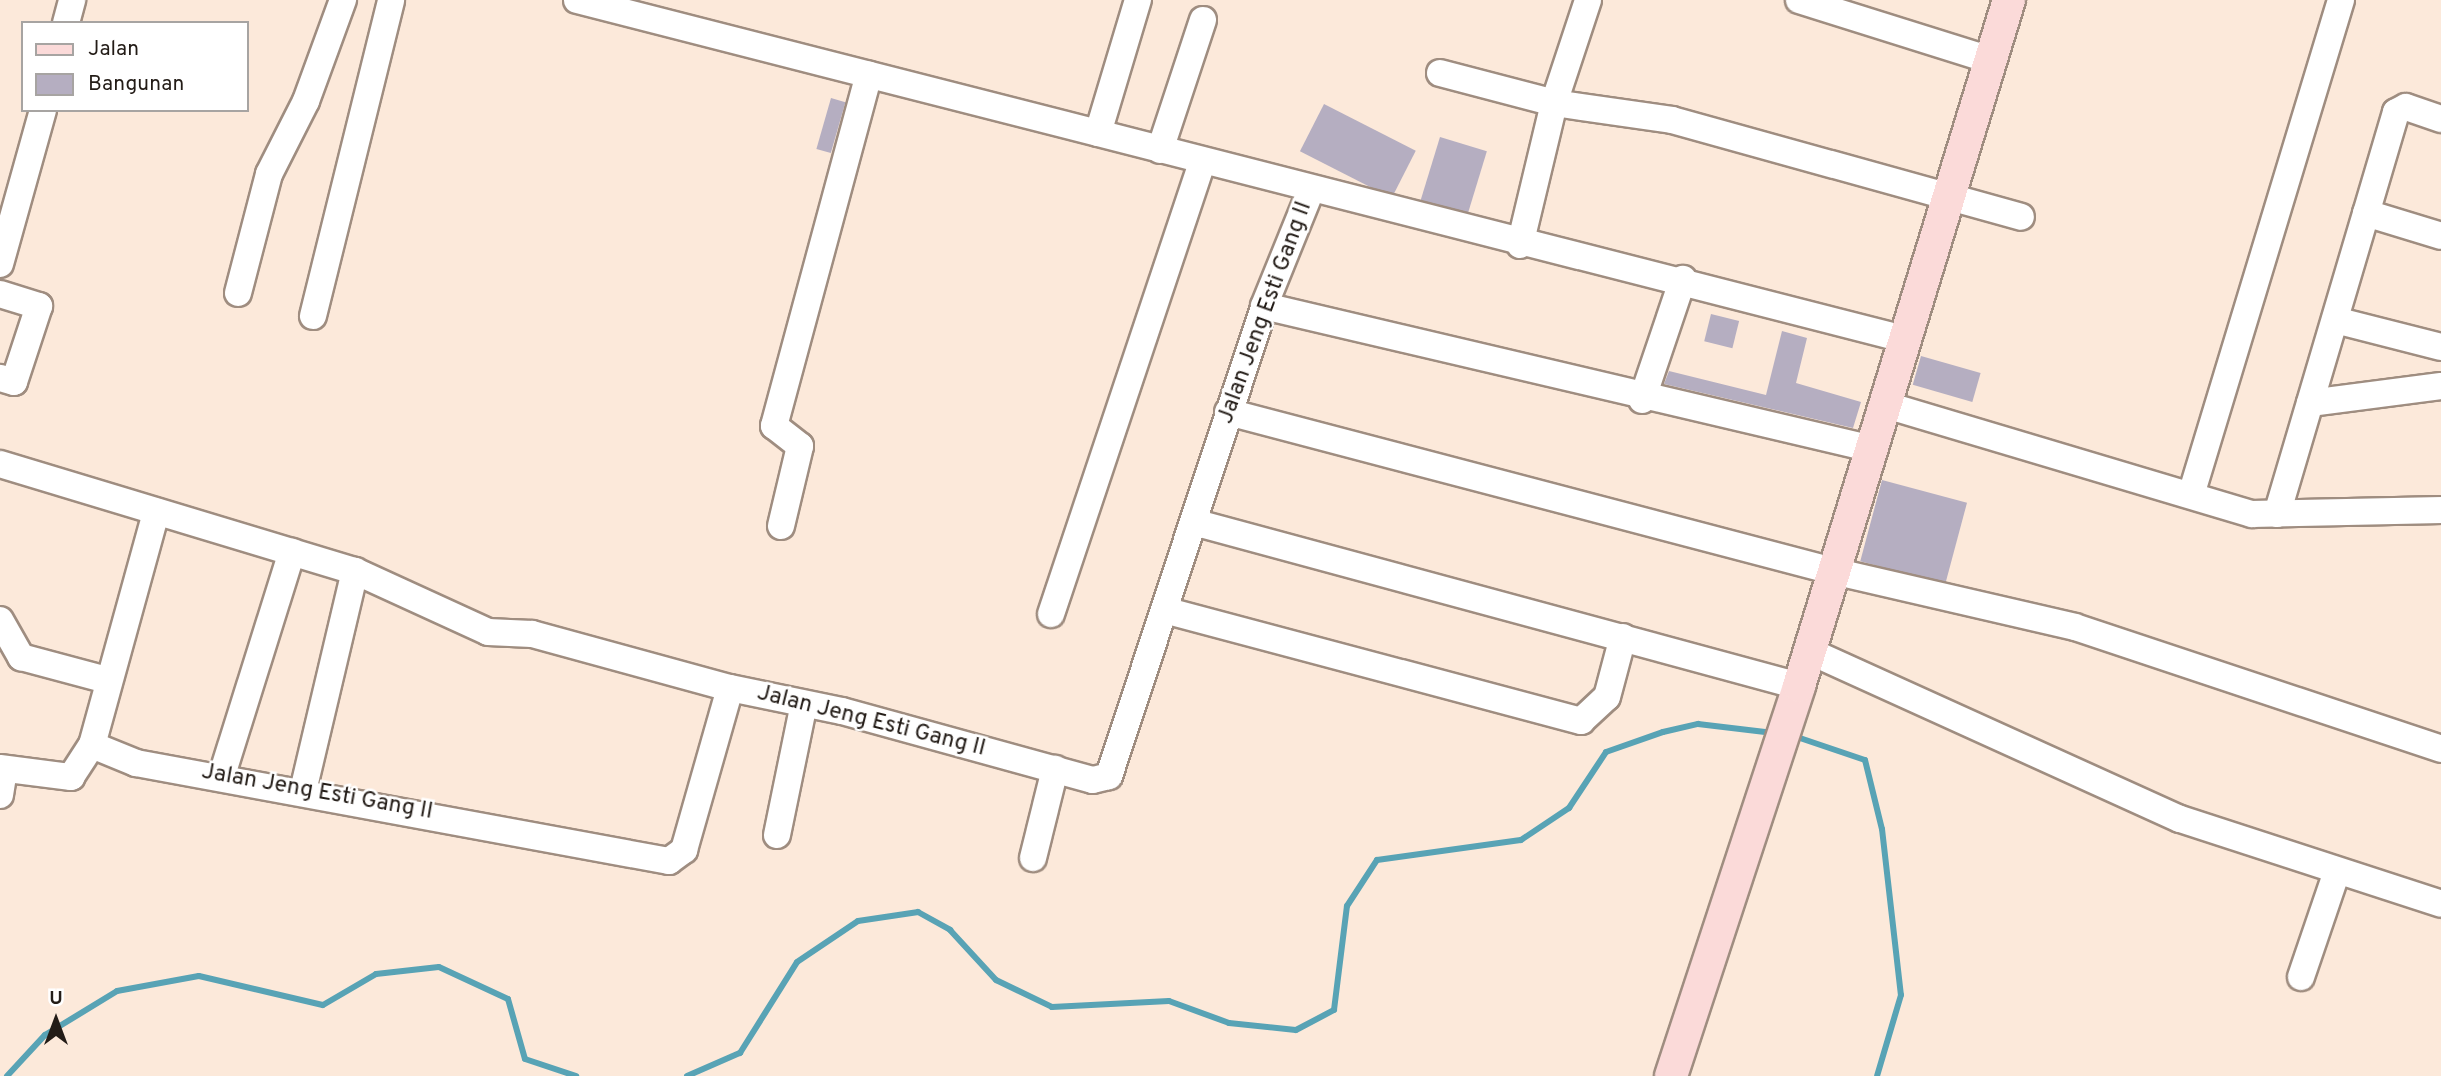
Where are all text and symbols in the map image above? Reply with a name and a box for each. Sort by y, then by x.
legend [21,21,248,112]
text: Jalan [88,36,139,63]
text: Bangunan [88,71,184,98]
street label: Jalan Jeng Esti Gang II [1213,198,1319,428]
street label: Jalan Jeng Esti Gang II [754,680,988,764]
street label: Jalan Jeng Esti Gang II [199,759,435,827]
north arrow [21,985,91,1055]
text: U [49,987,63,1011]

